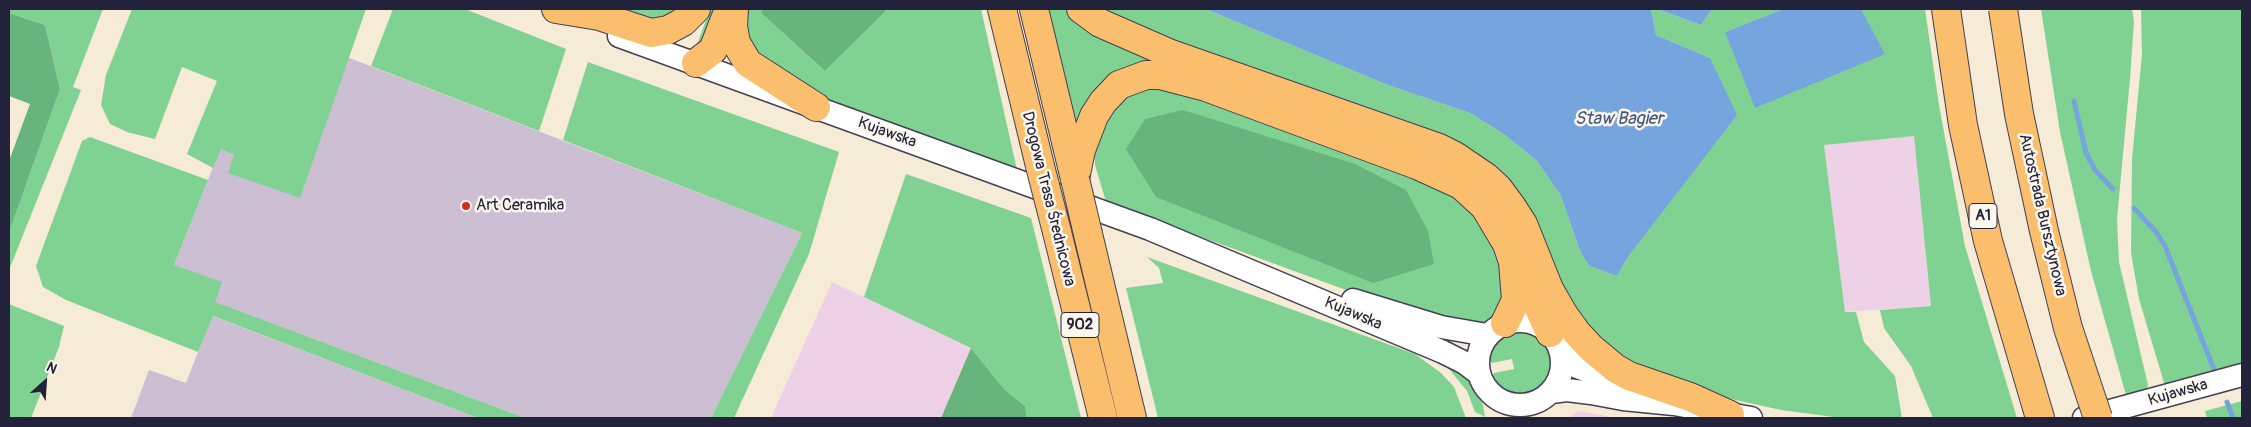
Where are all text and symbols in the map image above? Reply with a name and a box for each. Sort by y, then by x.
water label: Staw Bagier [1575,108,1663,130]
street label: Drogowa Trasa Średnicowa [1017,110,1079,288]
street label: Kujawska [855,114,919,152]
street label: Autostrada Bursztynowa [2014,132,2070,298]
place label: Art Ceramika [476,196,564,216]
marker: Art Ceramika [460,200,472,212]
road number: A1 [1969,204,1997,228]
street label: Kujawska [1321,293,1385,335]
road number: 902 [1061,312,1099,338]
north arrow [20,357,70,407]
text: N [44,358,60,378]
street label: Kujawska [2146,375,2210,411]

